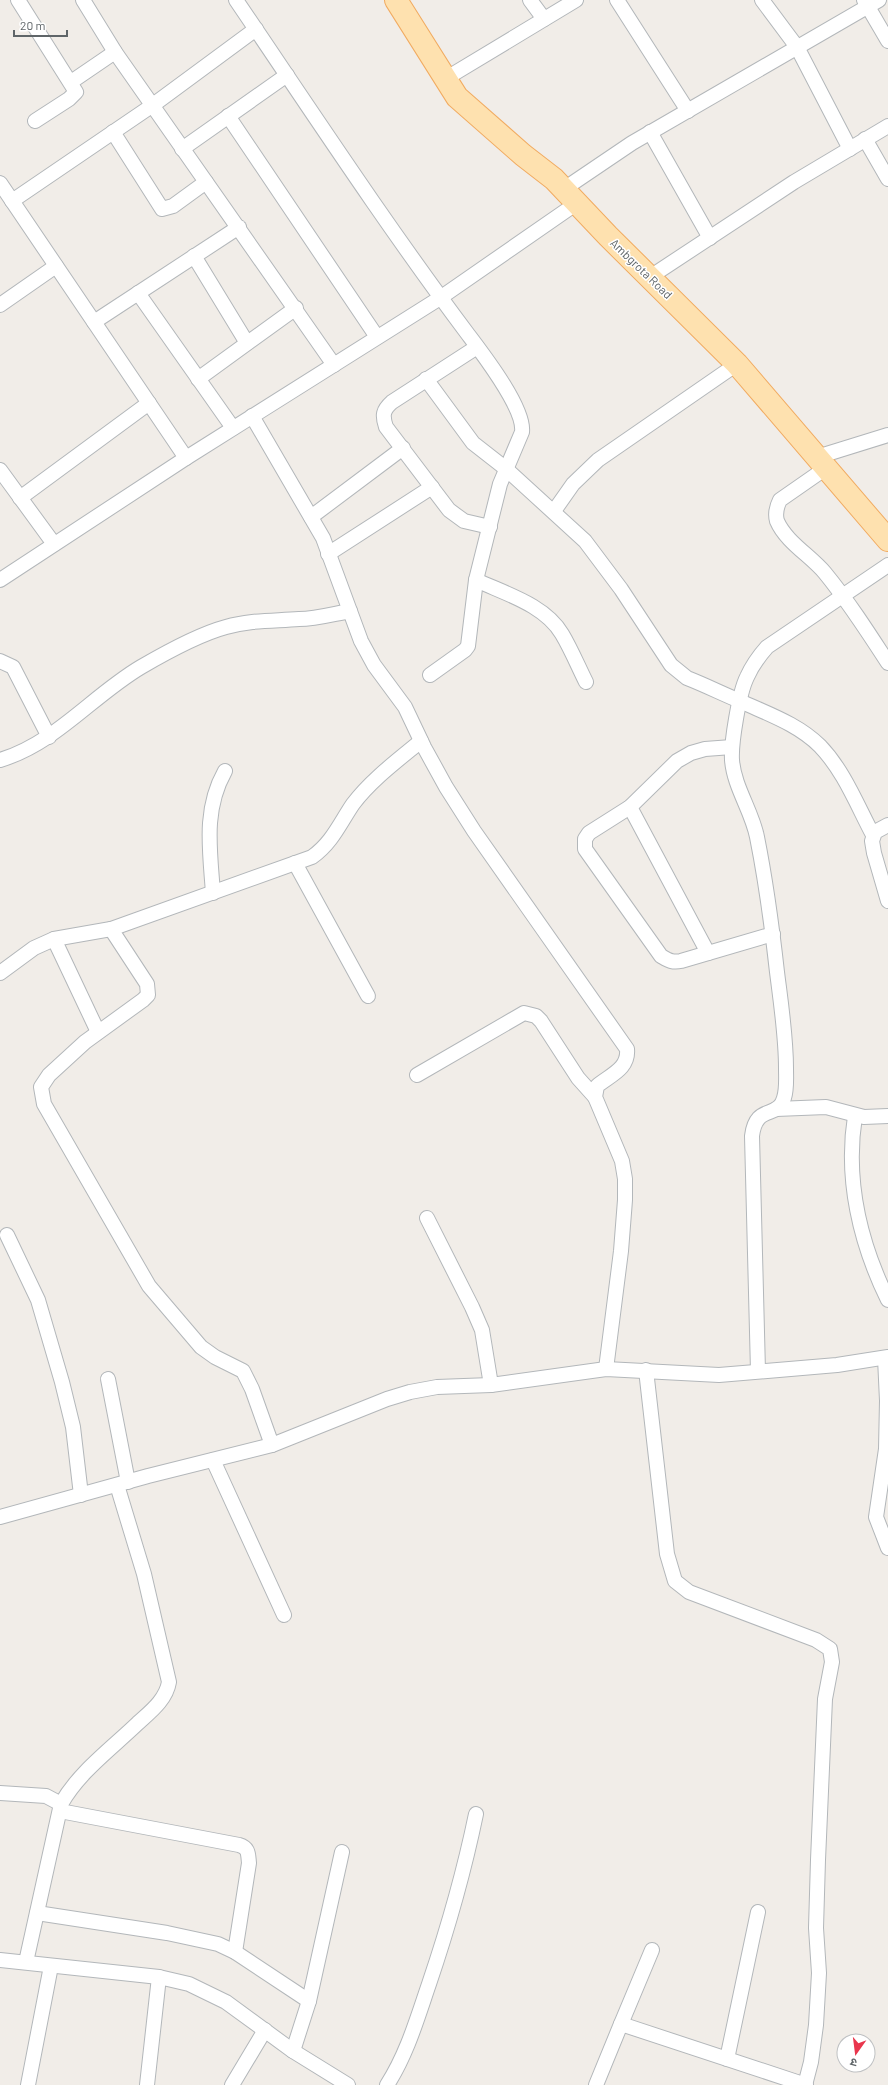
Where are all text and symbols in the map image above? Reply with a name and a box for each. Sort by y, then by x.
scale bar [14,12,67,38]
text: 20 m [20,18,46,32]
street label: Ambgrota Road [608,235,675,301]
north arrow [836,2033,876,2073]
text: उ [848,2056,858,2070]

